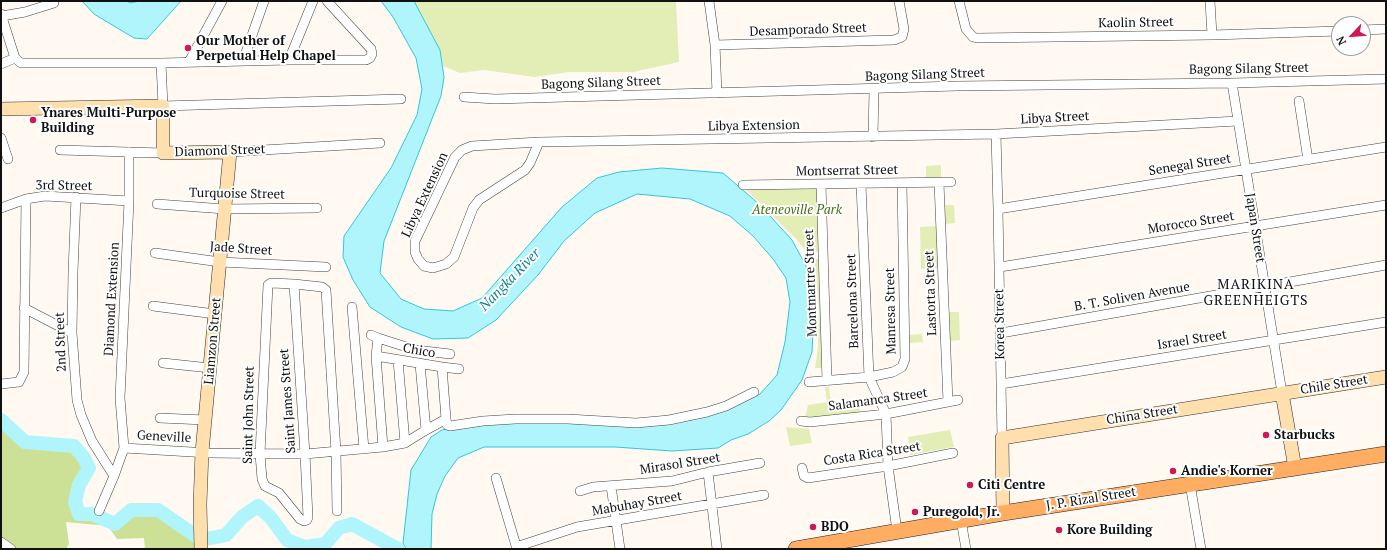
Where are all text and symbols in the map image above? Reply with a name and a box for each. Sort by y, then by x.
street label: Kaolin Street [1098,15,1174,31]
north arrow [1331,16,1371,56]
street label: Desamporado Street [749,20,867,40]
place label: Our Mother of Perpetual Help Chapel [196,33,336,64]
text: N [1333,34,1349,48]
marker: Our Mother of Perpetual Help Chapel [183,43,193,53]
street label: Bagong Silang Street [1189,60,1309,78]
street label: Bagong Silang Street [865,65,985,85]
street label: Bagong Silang Street [541,73,661,93]
place label: Ynares Multi-Purpose Building [41,105,176,136]
street label: Libya Street [1020,108,1090,128]
marker: Ynares Multi-Purpose Building [28,115,38,125]
street label: Libya Extension [708,117,800,135]
street label: Diamond Street [174,142,266,160]
street label: Libya Extension [398,150,452,240]
street label: Senegal Street [1148,151,1232,179]
street label: Montserrat Street [796,162,898,180]
street label: 3rd Street [35,178,93,194]
street label: Turquoise Street [189,185,285,203]
street label: Japan Street [1242,192,1268,264]
park label: Ateneoville Park [752,202,842,218]
street label: Morocco Street [1147,208,1235,238]
street label: Montmartre Street [801,229,821,337]
street label: Jade Street [209,239,273,259]
street label: Diamond Extension [101,242,123,356]
water label: Nangka River [476,245,544,315]
street label: Lastorta Street [922,250,940,336]
street label: Barcelona Street [844,253,862,349]
street label: Manresa Street [882,267,900,355]
district label: MARIKINA GREENHEIGTS [1203,277,1309,310]
street label: B. T. Soliven Avenue [1073,279,1191,315]
street label: Korea Street [992,288,1008,360]
street label: Liamzon Street [201,297,225,385]
street label: 2nd Street [52,312,70,372]
street label: Israel Street [1156,327,1228,353]
street label: Chico [401,340,437,362]
street label: Saint James Street [277,348,299,454]
street label: Saint John Street [240,366,258,464]
street label: Chile Street [1299,372,1369,398]
street label: Salamanca Street [827,385,929,415]
street label: China Street [1105,402,1179,428]
place label: Starbucks [1274,427,1335,443]
street label: Geneville [136,428,192,446]
marker: Starbucks [1261,430,1271,440]
street label: Costa Rica Street [822,439,922,469]
street label: Mirasol Street [639,450,721,478]
place label: Andie's Korner [1181,463,1273,479]
marker: Andie's Korner [1168,466,1178,476]
place label: Citi Centre [978,477,1045,493]
marker: Citi Centre [965,480,975,490]
street label: J. P. Rizal Street [1045,484,1137,514]
street label: Mabuhay Street [591,488,683,520]
place label: Puregold, Jr. [923,504,1000,520]
marker: Puregold, Jr. [910,507,920,517]
place label: BDO [821,519,849,535]
marker: BDO [808,522,818,532]
place label: Kore Building [1067,522,1152,538]
marker: Kore Building [1054,525,1064,535]

